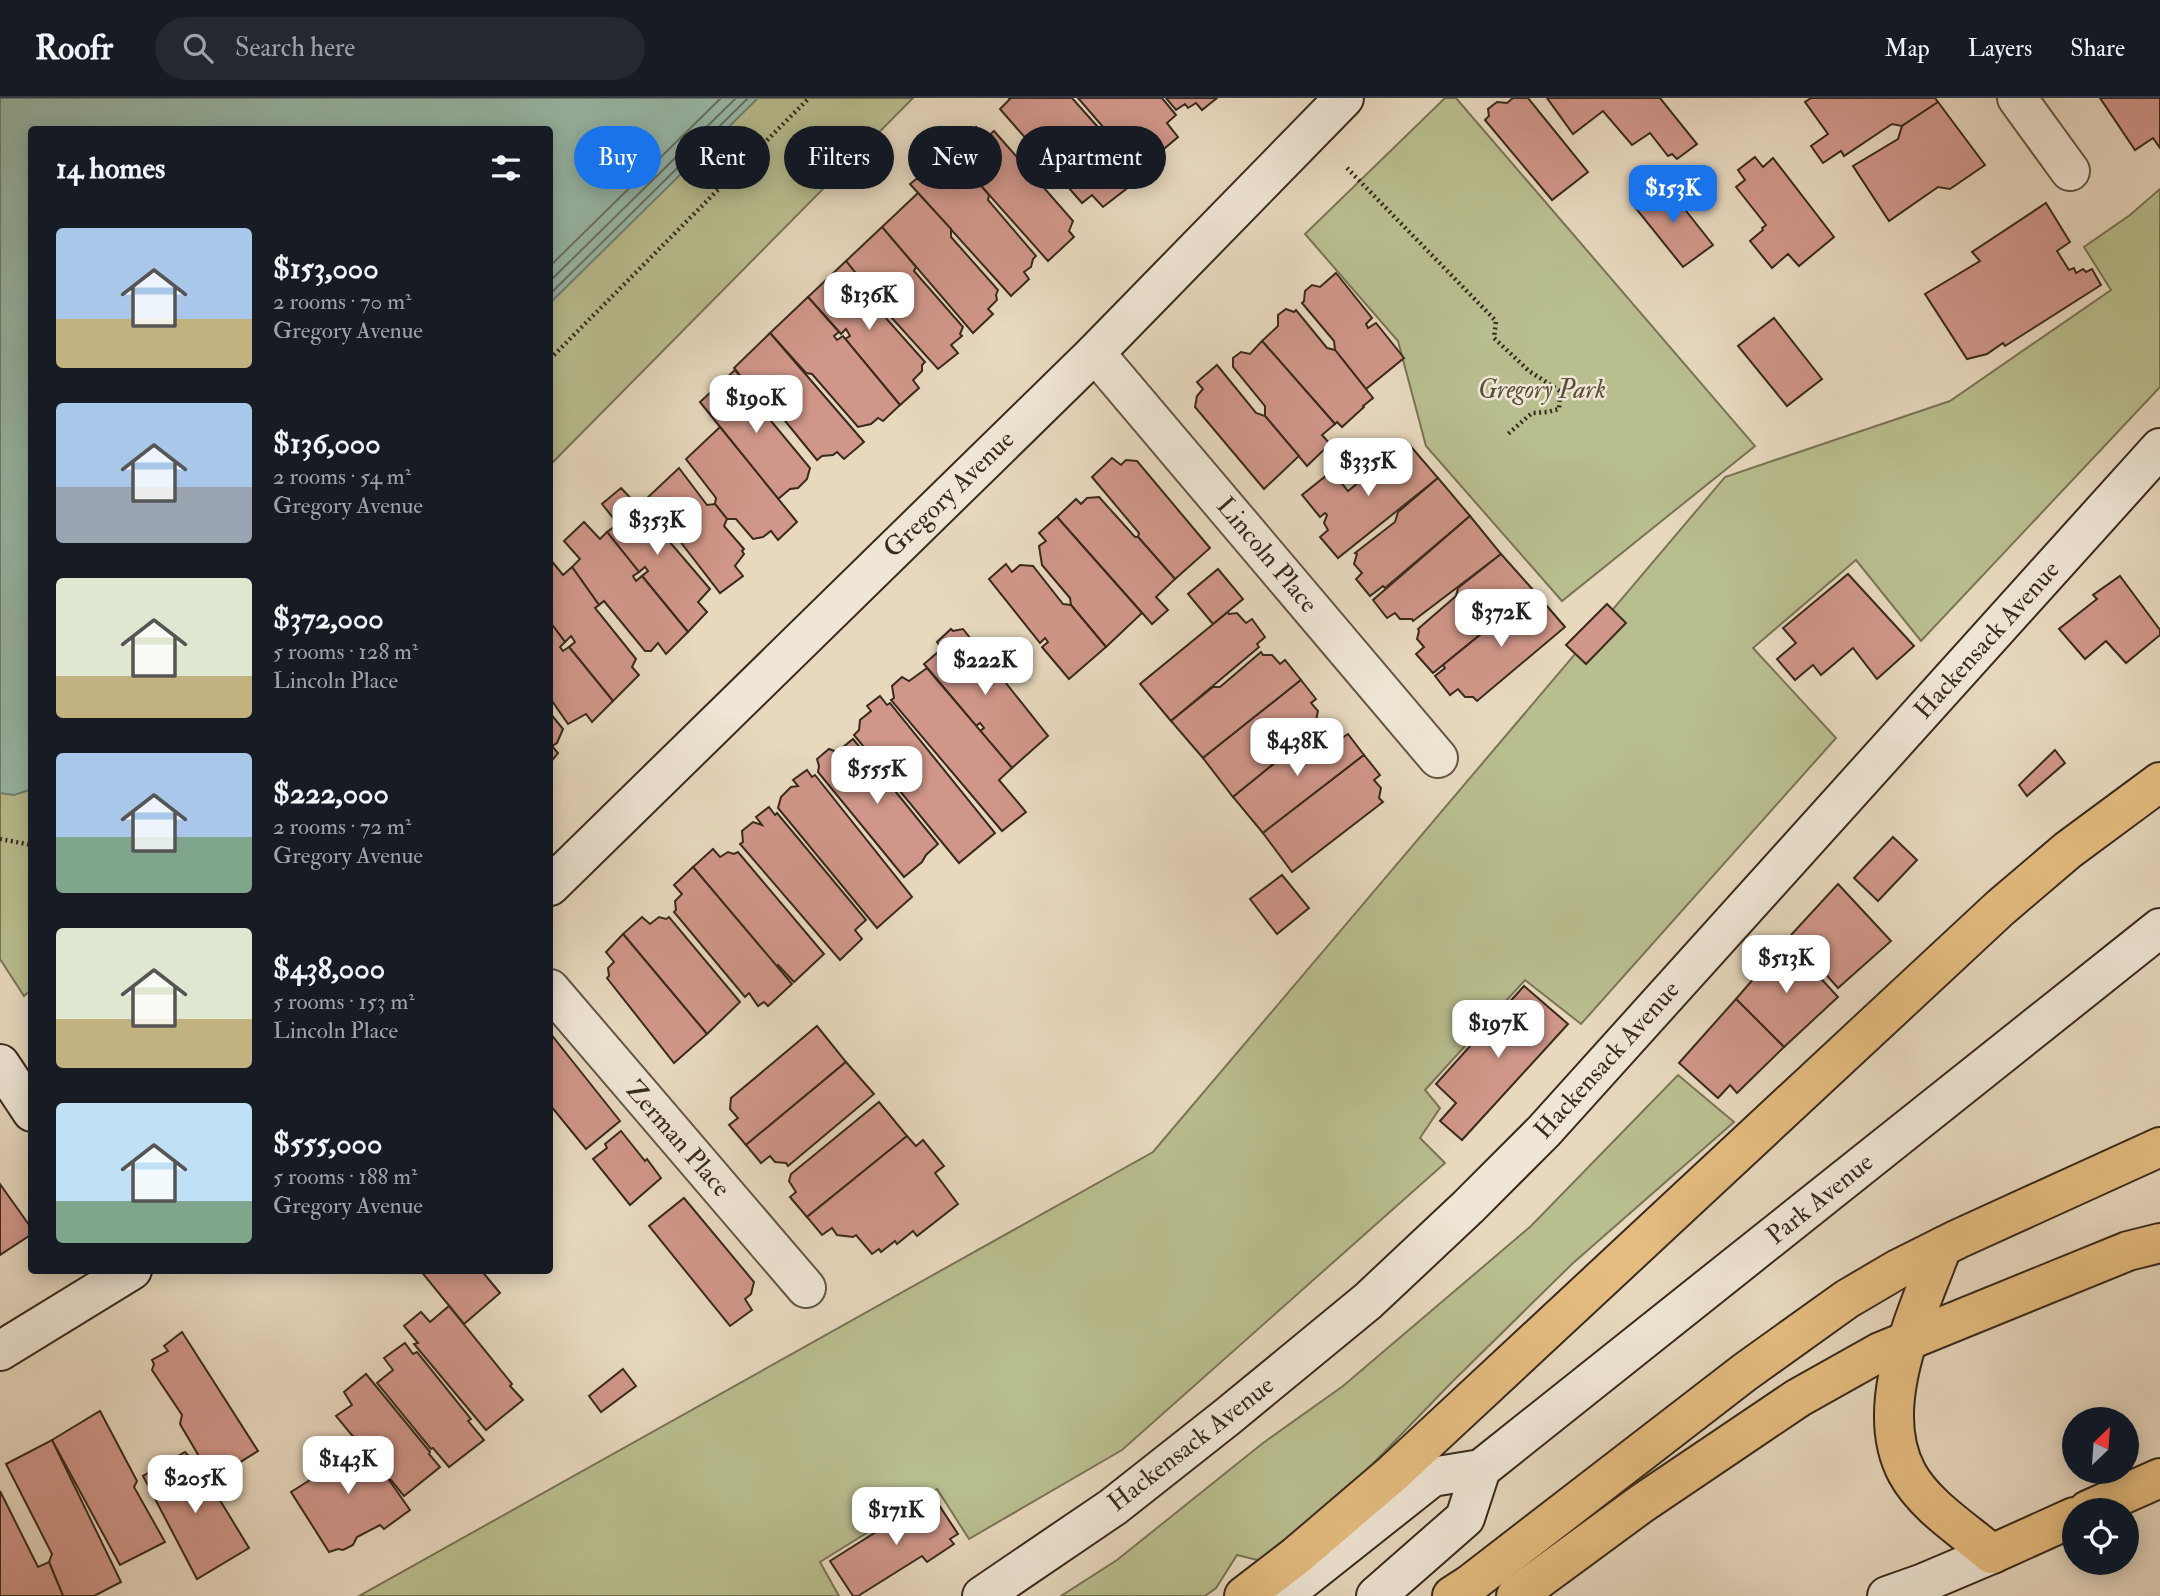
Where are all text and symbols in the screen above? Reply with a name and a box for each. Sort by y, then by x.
search box [155,17,645,80]
text: Roofr [35,28,113,69]
icon: search [179,29,217,67]
text: Search here [235,32,355,64]
text: Map [1885,33,1930,64]
text: Layers [1968,33,2032,64]
text: Share [2070,33,2125,64]
chip: Buy [574,126,661,189]
chip: Rent [675,126,770,189]
chip: Filters [784,126,894,189]
chip: New [908,126,1002,189]
chip: Apartment [1016,126,1166,189]
icon: filters [487,149,525,187]
text: 14 homes [56,150,165,187]
pin: $153K [1624,166,1722,225]
text: $153K [1645,173,1701,202]
text: $153,000 [273,250,379,287]
icon: home [112,256,196,340]
pin: $136K [820,272,918,332]
text: $136K [840,280,898,309]
text: 2 rooms · 70 m² [273,287,412,316]
text: Gregory Avenue [273,316,423,345]
park label: Gregory Park [1478,374,1606,406]
pin: $190K [707,376,805,435]
text: $190K [726,383,786,412]
street label: Gregory Avenue [877,424,1021,564]
text: $136,000 [273,425,381,462]
icon: home [112,431,196,515]
pin: $335K [1319,438,1417,498]
text: $335K [1340,446,1396,475]
text: 2 rooms · 54 m² [273,462,411,491]
text: Gregory Avenue [273,491,423,520]
street label: Lincoln Place [1209,491,1325,620]
pin: $353K [608,498,706,557]
text: $353K [629,505,685,534]
street label: Hackensack Avenue [1907,554,2067,726]
pin: $372K [1452,589,1550,649]
text: $372K [1471,597,1531,626]
text: $372,000 [273,600,384,637]
icon: home [112,606,196,690]
text: 5 rooms · 128 m² [273,637,418,666]
pin: $222K [936,638,1034,697]
text: $222K [953,645,1017,674]
text: Lincoln Place [273,666,398,695]
pin: $438K [1248,718,1346,778]
text: $438K [1266,726,1328,755]
pin: $555K [828,746,926,806]
text: $555K [847,754,907,783]
text: $222,000 [273,775,389,812]
icon: home [112,781,196,865]
text: 2 rooms · 72 m² [273,812,411,841]
text: Gregory Avenue [273,841,423,870]
pin: $513K [1737,936,1835,995]
text: $513K [1758,943,1814,972]
text: $438,000 [273,950,385,987]
icon: home [112,956,196,1040]
street label: Hackensack Avenue [1527,974,1687,1146]
text: 5 rooms · 153 m² [273,987,415,1016]
pin: $197K [1449,1000,1547,1060]
text: $197K [1468,1008,1528,1037]
text: Lincoln Place [273,1016,398,1045]
street label: Zerman Place [619,1074,737,1204]
text: $555,000 [273,1125,382,1162]
icon: home [112,1131,196,1215]
street label: Park Avenue [1760,1146,1880,1252]
text: 5 rooms · 188 m² [273,1162,417,1191]
text: Gregory Avenue [273,1191,423,1220]
street label: Hackensack Avenue [1102,1369,1281,1519]
north arrow [2062,1407,2138,1484]
map controls [2062,1407,2139,1575]
pin: $143K [299,1436,397,1496]
text: $143K [319,1444,377,1473]
pin: $205K [146,1456,244,1515]
text: $205K [164,1463,226,1492]
pin: $171K [847,1488,945,1547]
text: $171K [868,1495,924,1524]
button: locate [2062,1498,2139,1575]

